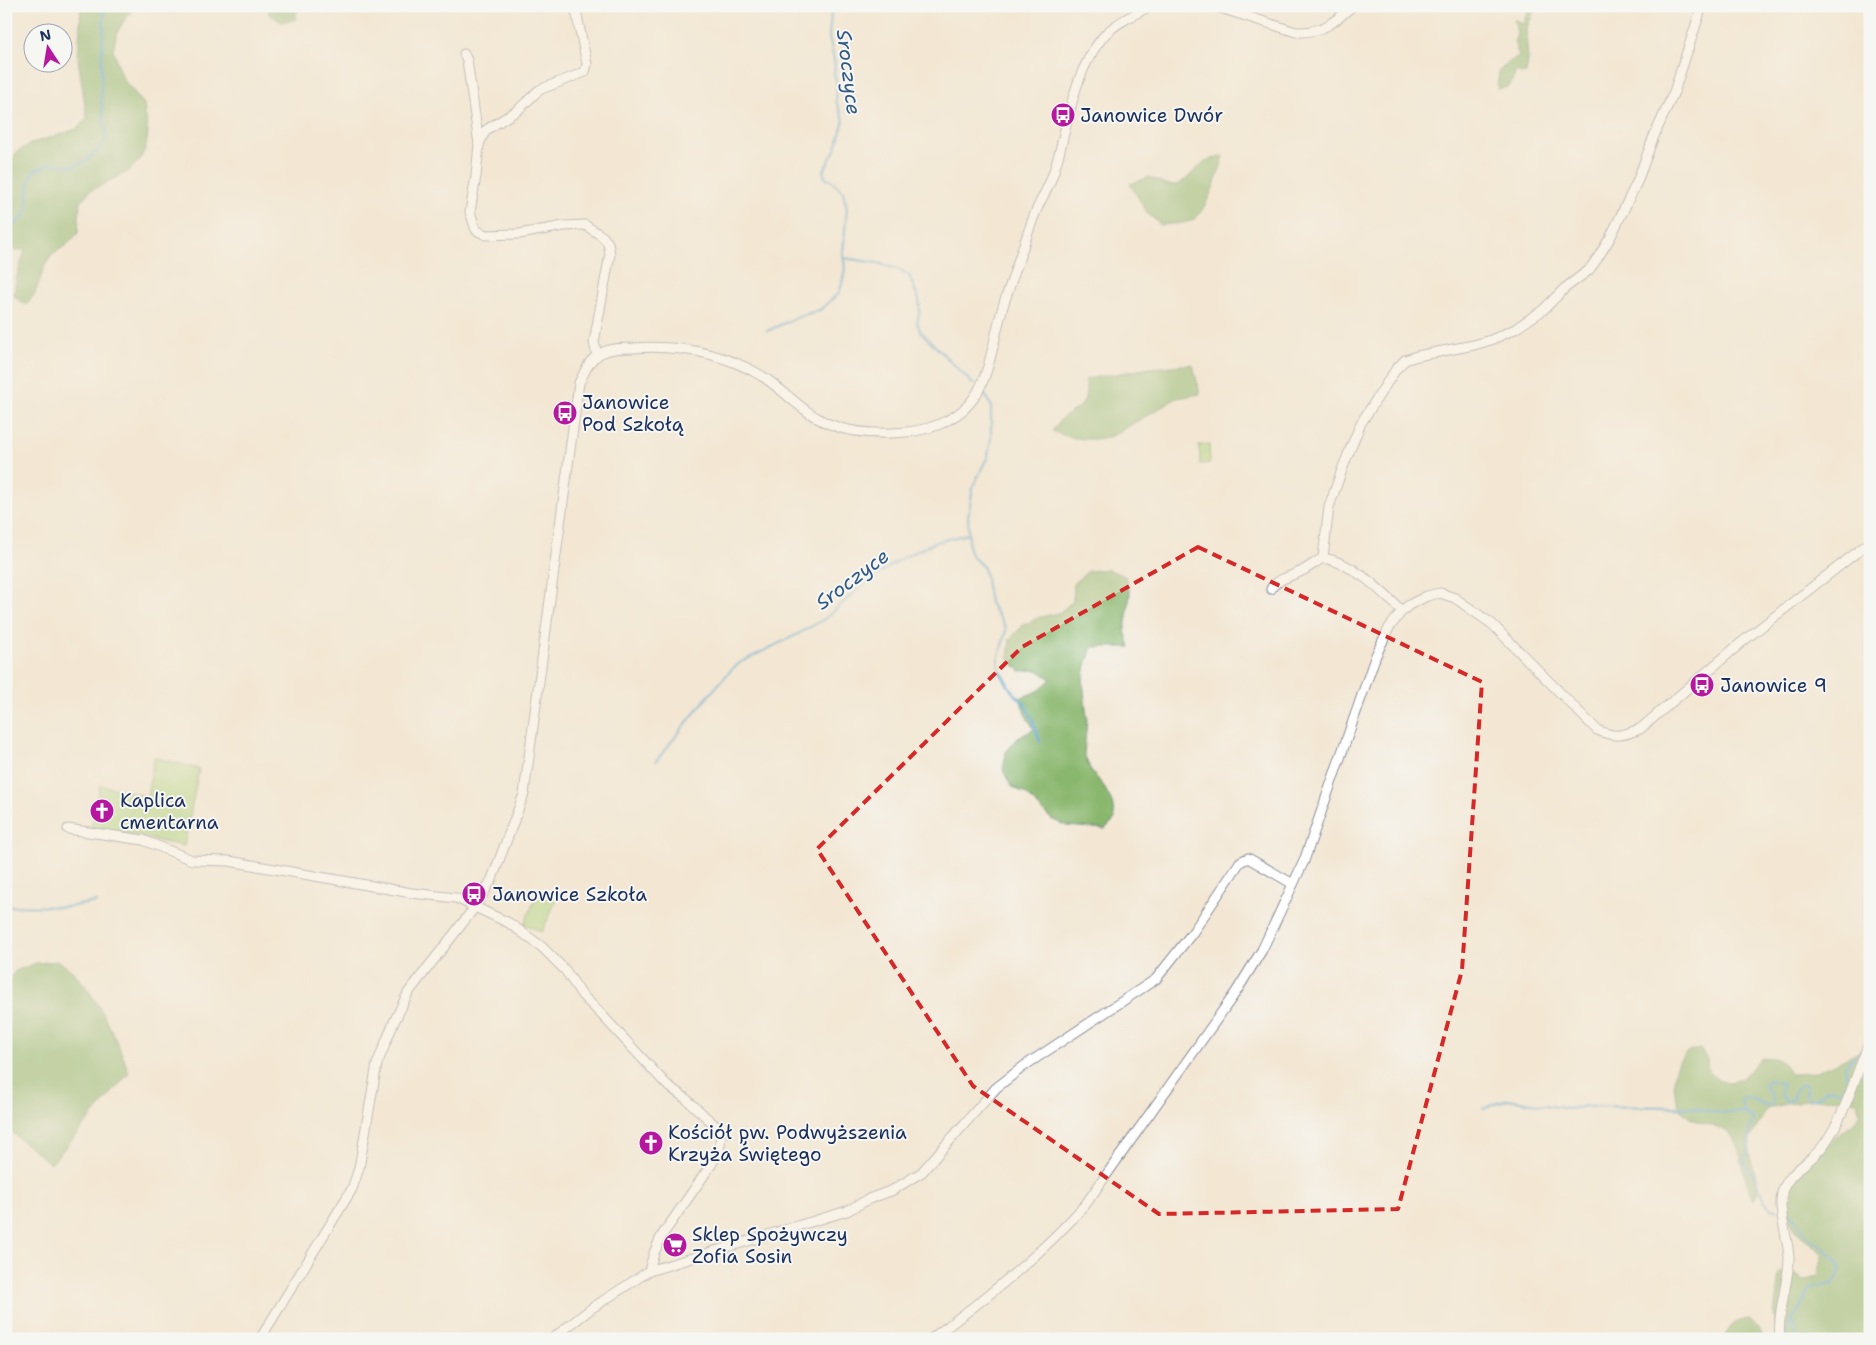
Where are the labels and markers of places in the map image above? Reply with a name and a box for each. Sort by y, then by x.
bus stop icon: Janowice Dwór [1050,102,1076,128]
place label: Janowice Dwór [1080,103,1223,128]
place label: Janowice Pod Szkołą [582,390,684,437]
bus stop icon: Janowice Pod Szkołą [552,400,578,426]
bus stop icon: Janowice 9 [1689,672,1715,698]
place label: Janowice 9 [1720,673,1827,698]
place label: Kaplica cmentarna [120,788,219,835]
church icon: Kaplica cmentarna [89,798,115,824]
bus stop icon: Janowice Szkoła [461,881,487,907]
place label: Janowice Szkoła [492,882,647,907]
place label: Kościół pw. Podwyższenia Krzyża Świętego [668,1120,907,1167]
church icon: Kościół pw. Podwyższenia Krzyża Świętego [638,1130,664,1156]
place label: Sklep Spożywczy Zofia Sosin [692,1222,848,1269]
supermarket icon: Sklep Spożywczy Zofia Sosin [662,1232,688,1258]

